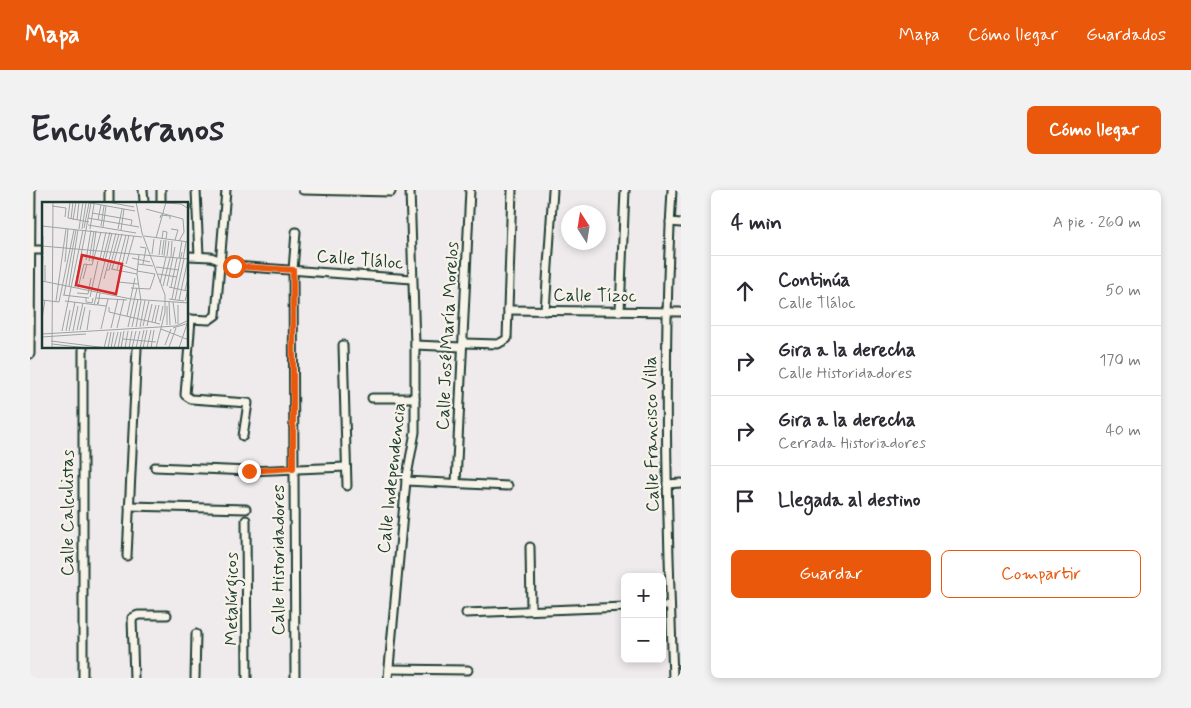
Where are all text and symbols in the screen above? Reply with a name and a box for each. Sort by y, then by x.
text: Mapa [25,20,80,51]
text: Mapa [899,23,940,47]
text: Cómo llegar [968,23,1058,47]
text: Guardados [1086,23,1166,47]
button: Cómo llegar [1027,106,1161,154]
text: Encuéntranos [30,107,225,153]
inset map [42,202,189,349]
north arrow [561,205,606,250]
text: 4 min [731,209,782,237]
text: A pie · 260 m [1053,212,1141,233]
street label: Calle José María Morelos [431,241,465,431]
street label: Calle Tláloc [315,244,405,276]
route start [223,255,246,278]
text: Continúa [778,268,850,293]
icon: ahead [731,277,759,305]
text: 50 m [1105,280,1141,301]
street label: Calle Tízoc [553,283,637,309]
text: Calle Tláloc [778,293,856,314]
text: Gira a la derecha [778,338,916,363]
icon: right [731,347,759,375]
text: 170 m [1099,350,1141,371]
street label: Calle Francisco Villa [639,356,665,512]
text: Calle Historidadores [778,363,912,384]
street label: Calle Independencia [372,401,412,555]
text: Gira a la derecha [778,408,916,433]
icon: right [731,417,759,445]
text: 40 m [1105,420,1141,441]
text: Cerrada Historiadores [778,433,926,454]
street label: Calle Calculistas [56,450,80,576]
route end [238,460,261,483]
street label: Calle Historidadores [267,485,291,635]
icon: arrive [731,487,759,515]
text: Llegada al destino [778,488,920,513]
button: Guardar [731,550,931,598]
button: Compartir [941,550,1141,598]
street label: Metalúrgicos [220,552,246,646]
map controls [621,573,666,663]
button: + [621,573,666,618]
button: − [621,618,666,663]

